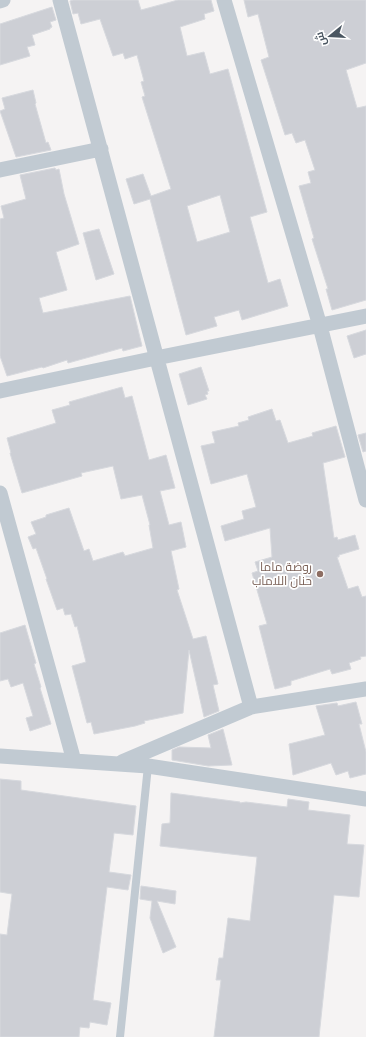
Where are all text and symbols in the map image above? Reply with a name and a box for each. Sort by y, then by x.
north arrow [310,16,350,56]
text: ش [312,30,329,48]
place label: روضة ماما حنان اللاماب [252,559,312,589]
marker: روضة ماما حنان اللاماب [315,569,325,579]

